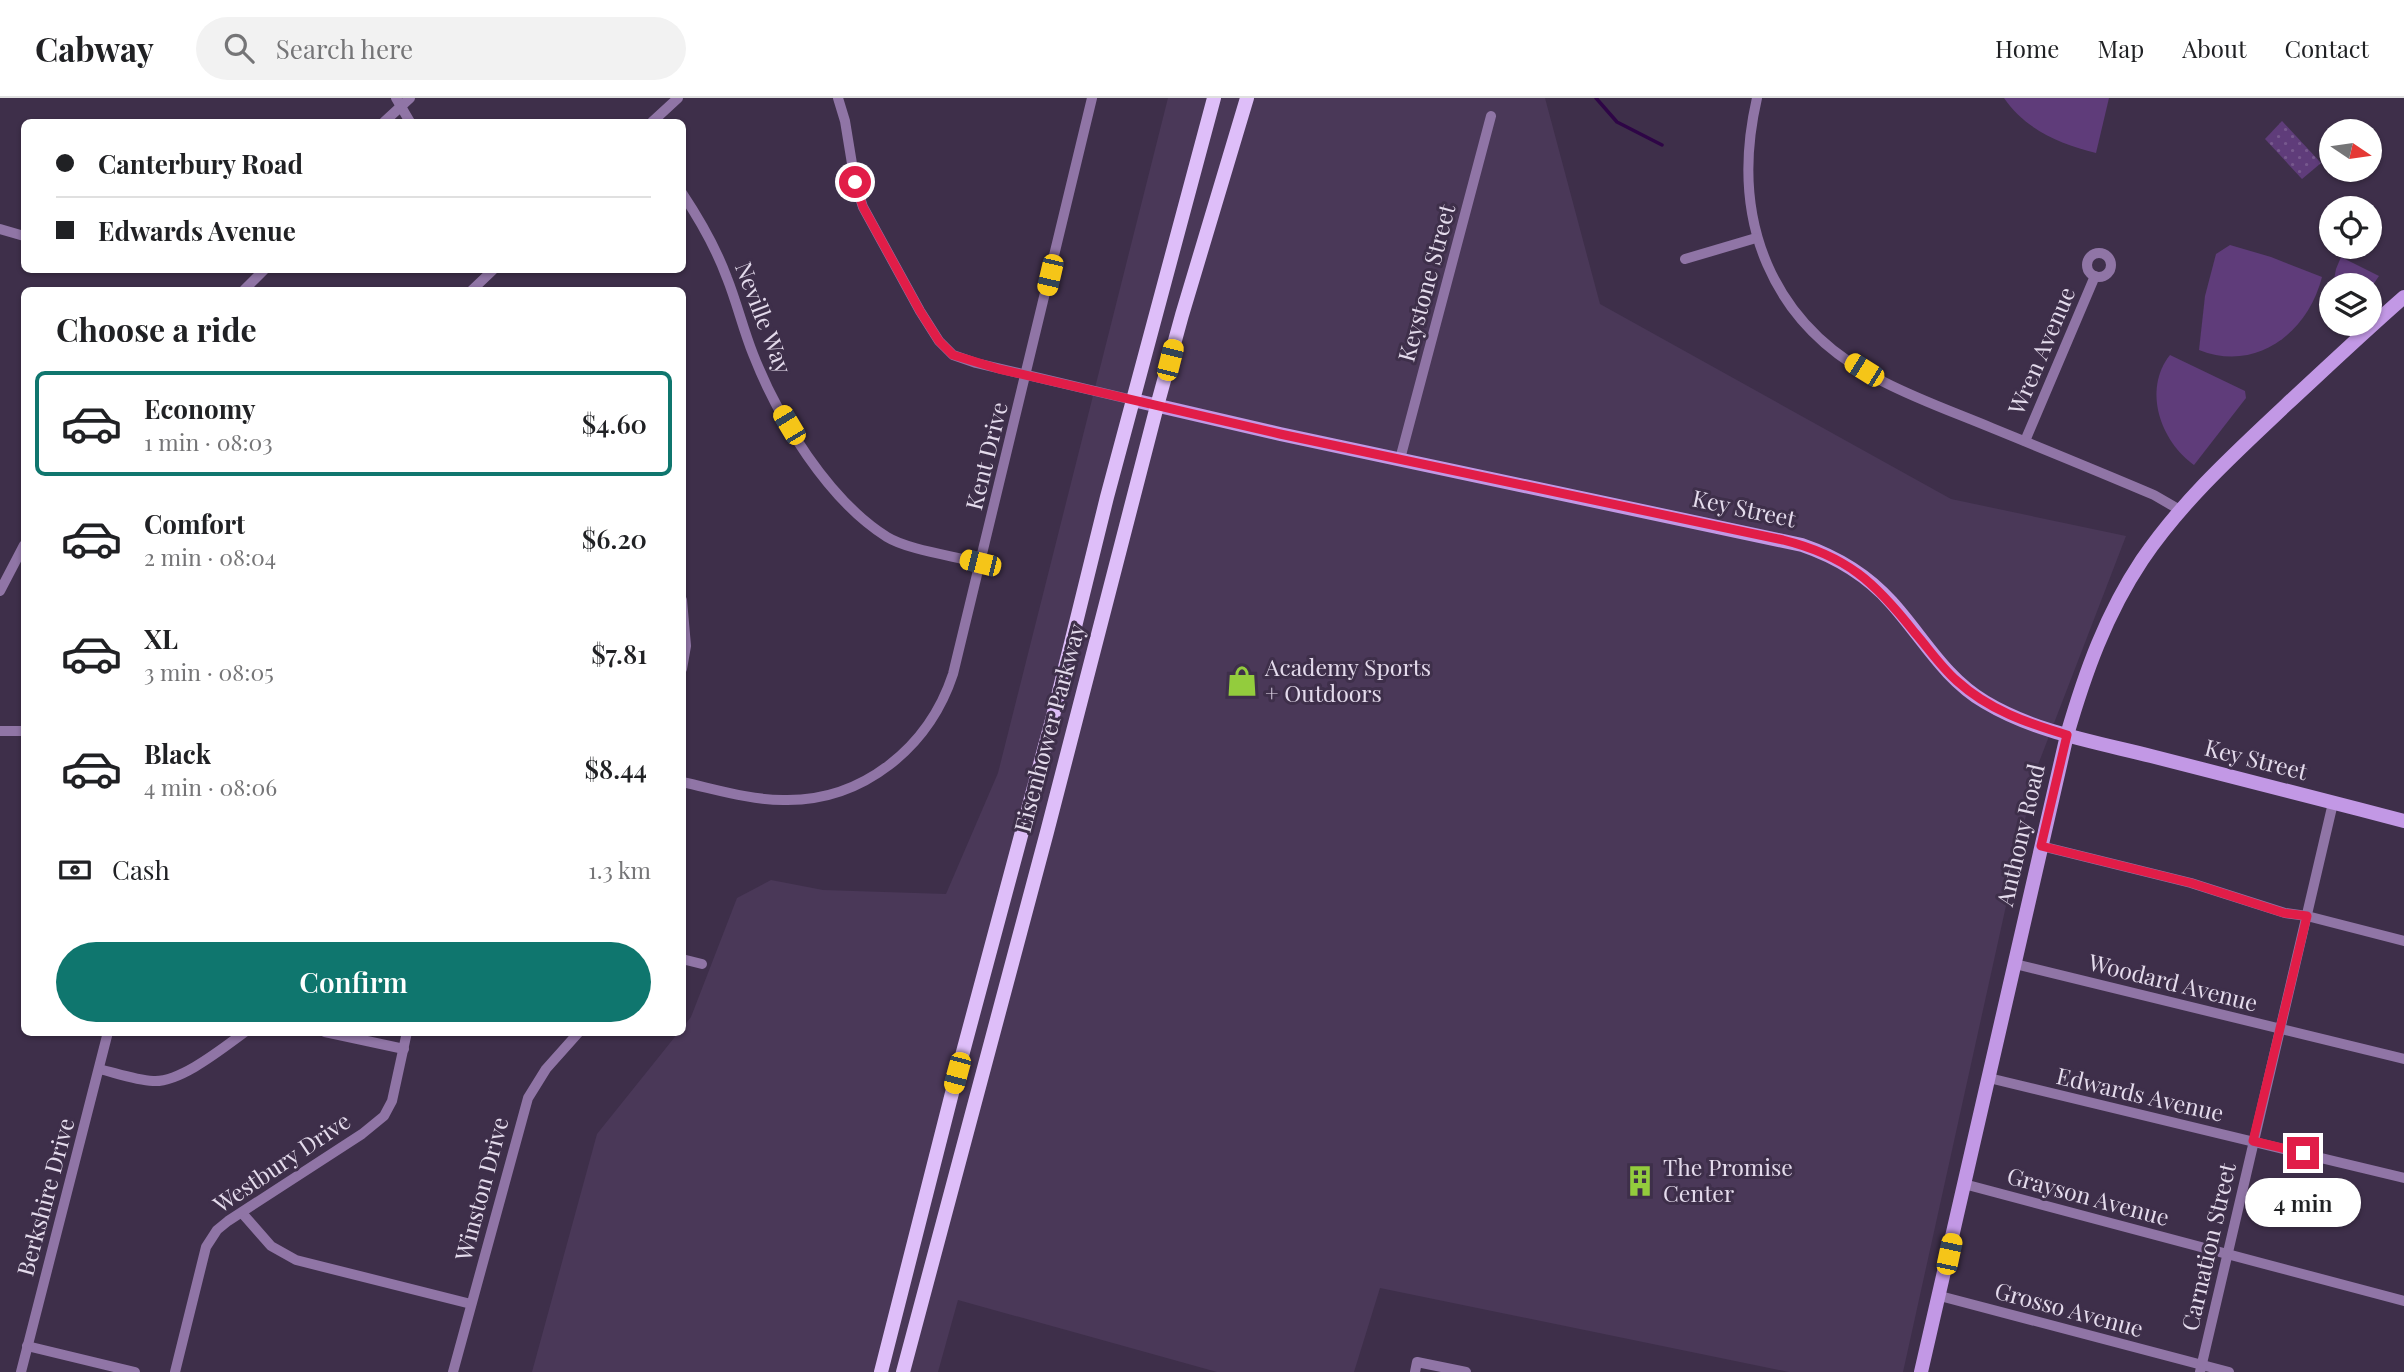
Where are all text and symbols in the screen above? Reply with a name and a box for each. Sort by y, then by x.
search box [196,17,686,80]
text: Cabway [35,26,154,70]
icon: search [220,29,258,67]
text: Search here [276,31,413,66]
text: Home [1995,32,2059,64]
text: Map [2097,32,2144,64]
text: About [2182,32,2246,64]
text: Contact [2284,32,2369,64]
north arrow [2319,119,2382,182]
map controls [2319,119,2382,336]
text: Canterbury Road [98,146,303,181]
route start [839,166,871,198]
button: locate [2319,196,2382,259]
street label: Keystone Street [1390,200,1462,365]
text: Edwards Avenue [98,213,296,248]
car [1036,252,1065,298]
street label: Neville Way [729,257,800,378]
button: layers [2319,273,2382,336]
street label: Wren Avenue [1999,282,2081,420]
text: Choose a ride [56,307,257,350]
car [1155,337,1186,383]
car [1841,350,1888,390]
text: Economy [144,391,255,426]
icon: car [60,392,123,455]
street label: Kent Drive [957,398,1014,513]
car [770,402,809,448]
text: $4.60 [582,406,647,441]
text: 1 min · 08:03 [144,426,273,457]
street label: Key Street [1690,481,1800,534]
text: Comfort [144,506,245,541]
icon: car [60,507,123,570]
text: $6.20 [582,521,647,556]
text: 2 min · 08:04 [144,541,276,572]
car [958,548,1003,578]
street label: Eisenhower Parkway [1006,620,1091,835]
text: XL [144,621,178,656]
icon: car [60,622,123,685]
text: $7.81 [591,636,647,671]
place label: Academy Sports + Outdoors [1264,651,1431,708]
text: 3 min · 08:05 [144,656,274,687]
shop icon: Academy Sports + Outdoors [1225,664,1259,698]
street label: Key Street [2202,731,2312,786]
text: Black [144,736,211,771]
icon: car [60,737,123,800]
text: $8.44 [585,751,647,786]
street label: Anthony Road [1988,761,2051,910]
text: 4 min · 08:06 [144,771,277,802]
icon: cash [56,851,94,889]
text: Cash [112,852,170,887]
text: 1.3 km [588,854,651,885]
button: Confirm [56,942,651,1022]
street label: Woodard Avenue [2085,945,2261,1018]
car [942,1050,973,1096]
street label: Edwards Avenue [2054,1059,2227,1128]
street label: Westbury Drive [206,1104,356,1220]
street label: Winston Drive [446,1113,515,1265]
street label: Berkshire Drive [9,1114,81,1279]
route end [2287,1137,2319,1169]
place label: The Promise Center [1663,1151,1793,1208]
street label: Grayson Avenue [2004,1159,2173,1232]
street label: Carnation Street [2173,1159,2242,1334]
building icon: The Promise Center [1623,1164,1657,1198]
callout: 4 min [2245,1178,2361,1226]
text: 4 min [2274,1187,2332,1218]
car [1935,1231,1964,1277]
street label: Grosso Avenue [1992,1274,2147,1343]

